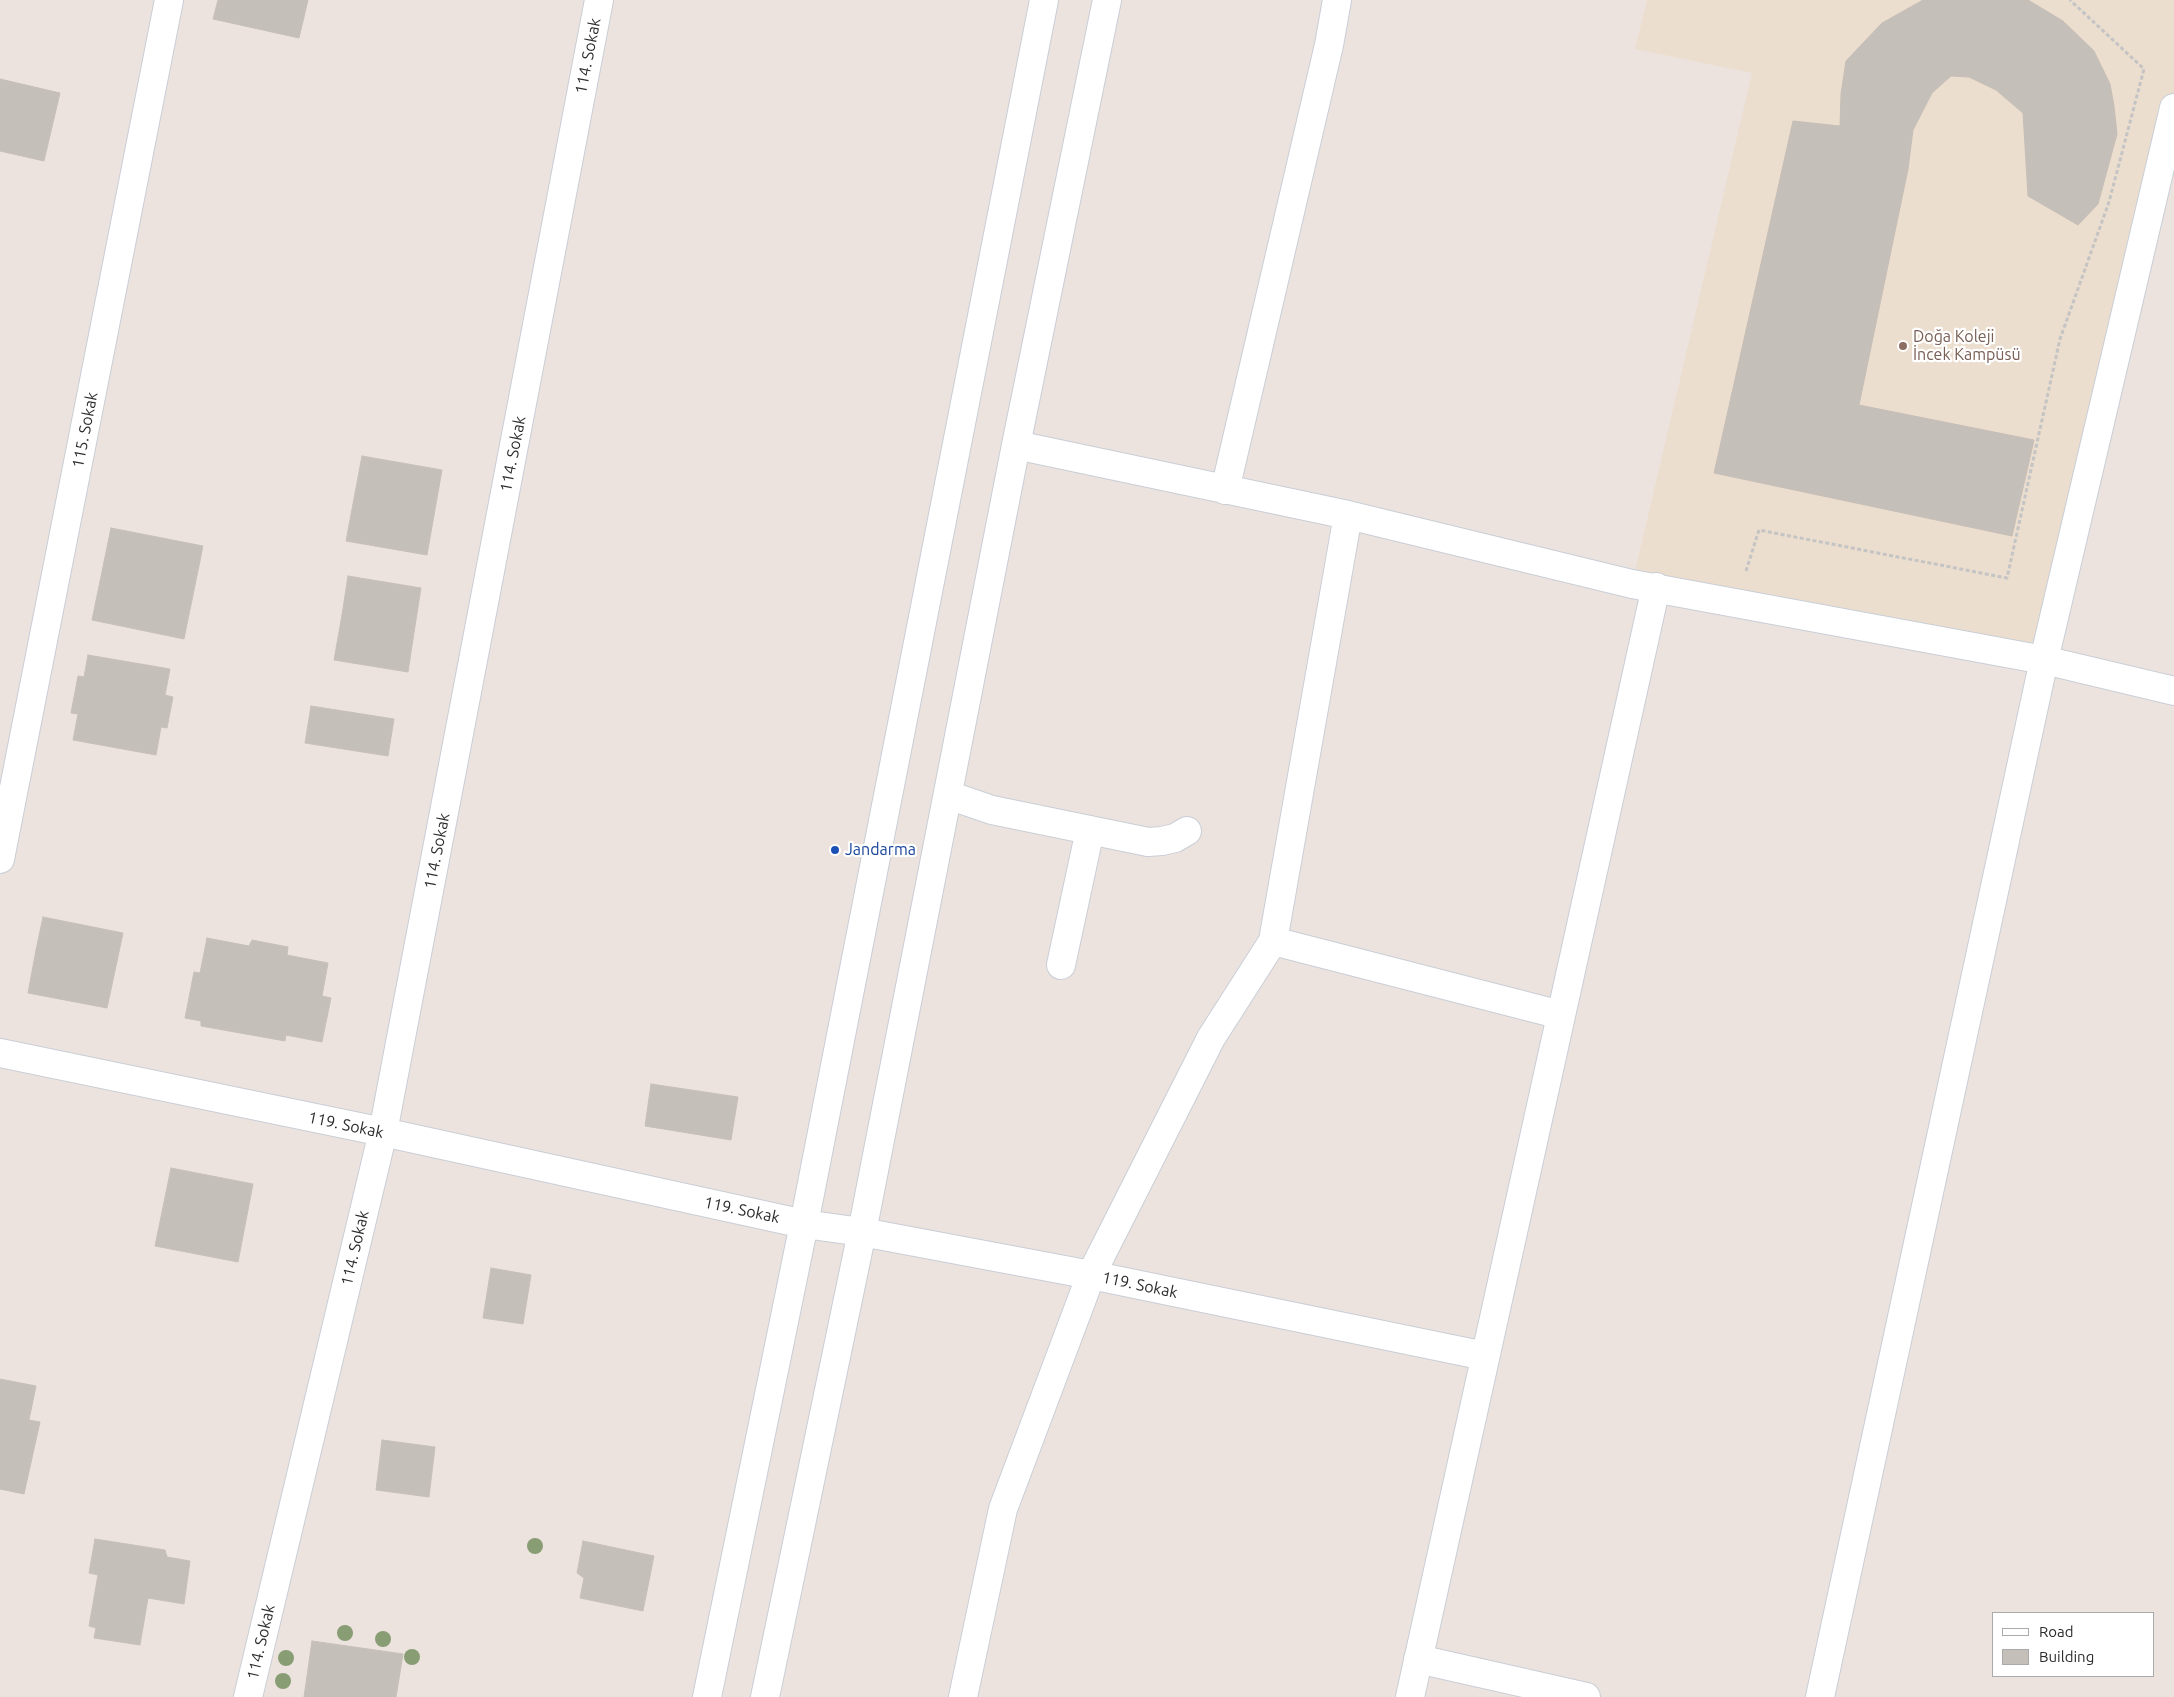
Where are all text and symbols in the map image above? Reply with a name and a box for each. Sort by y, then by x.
street label: 114. Sokak [571,16,605,96]
place label: Doğa Koleji İncek Kampüsü [1913,327,2021,365]
marker: Doğa Koleji İncek Kampüsü [1897,340,1909,352]
street label: 115. Sokak [68,390,102,470]
street label: 114. Sokak [496,414,530,494]
street label: 114. Sokak [420,811,454,891]
place label: Jandarma [845,840,916,860]
marker: Jandarma [829,844,841,856]
street label: 119. Sokak [306,1108,386,1142]
street label: 119. Sokak [702,1193,782,1227]
street label: 114. Sokak [337,1208,373,1288]
street label: 119. Sokak [1100,1268,1180,1302]
street label: 114. Sokak [243,1602,279,1682]
legend [1992,1612,2154,1677]
text: Road [2039,1623,2074,1640]
text: Building [2039,1648,2094,1665]

